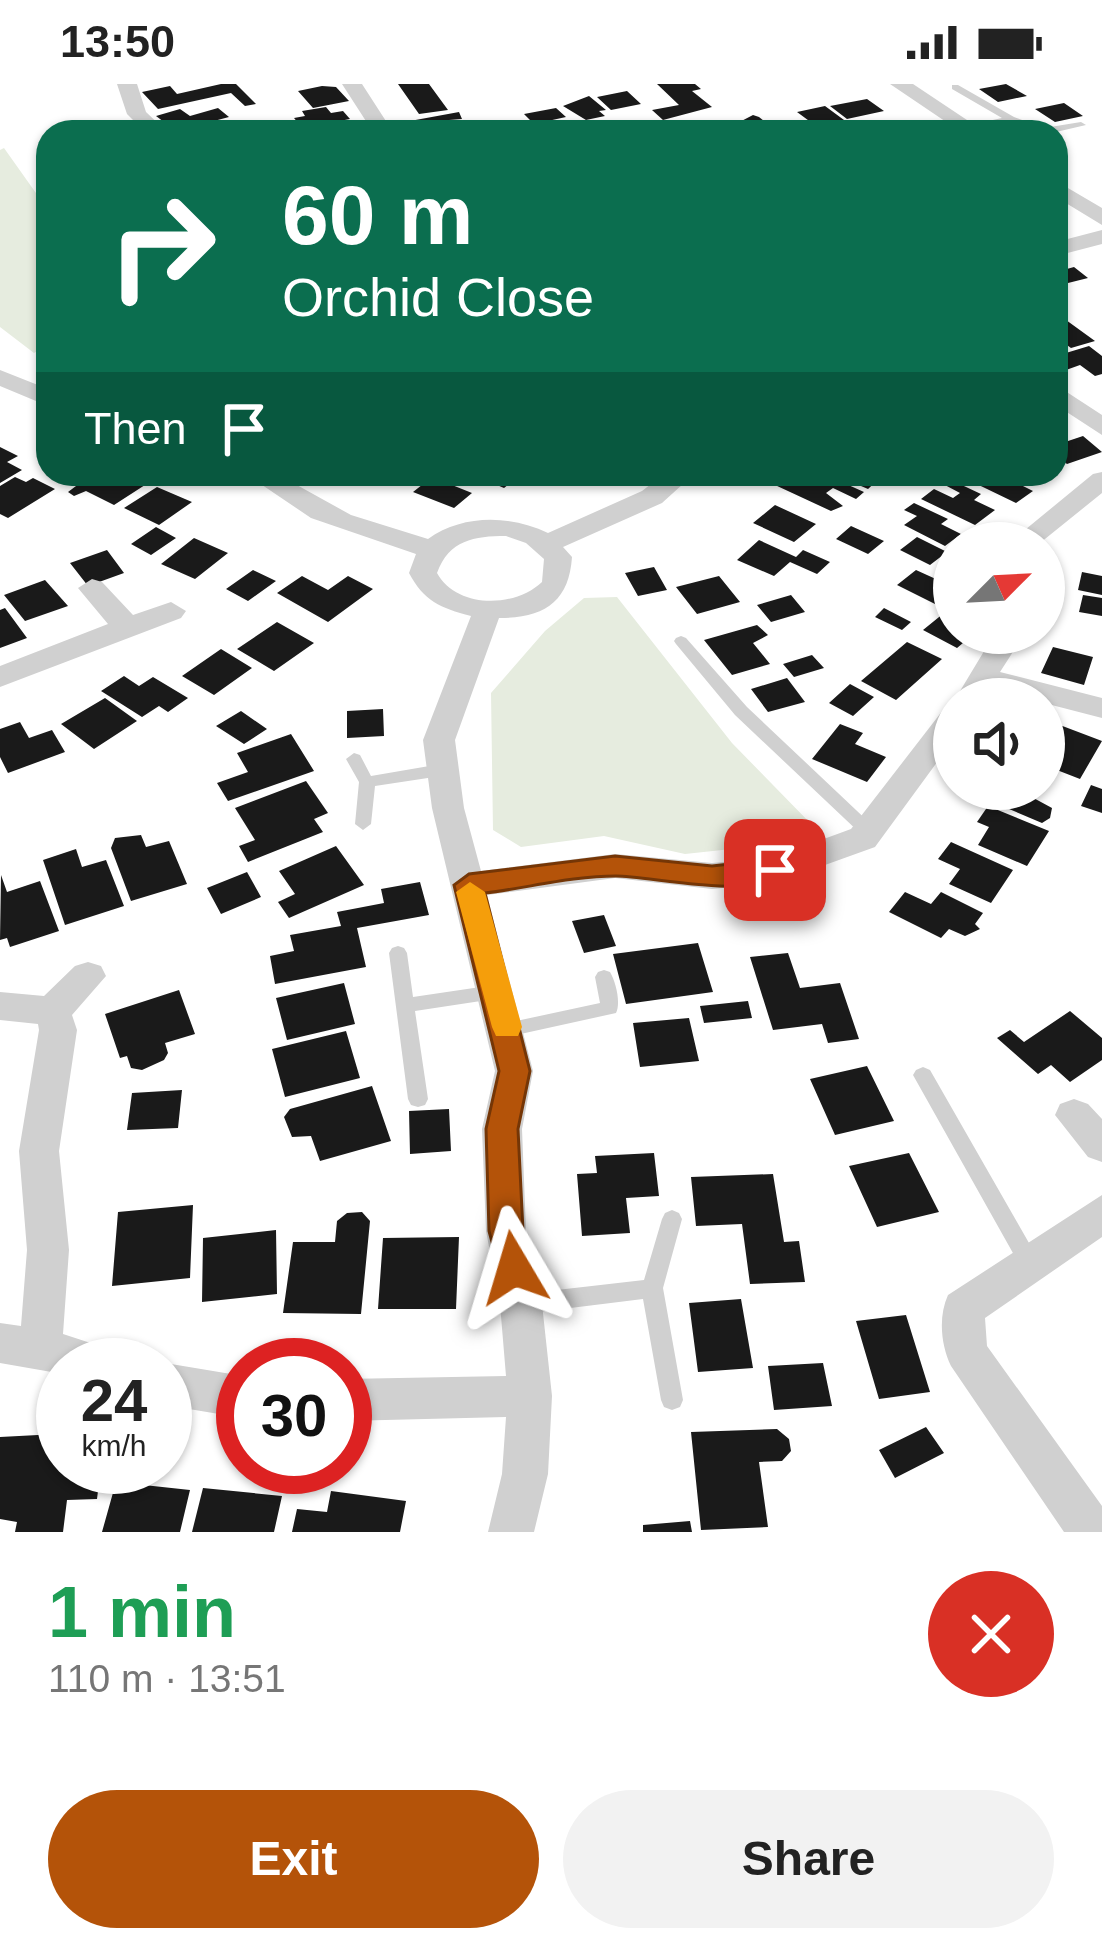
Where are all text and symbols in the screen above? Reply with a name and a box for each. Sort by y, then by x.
text: 13:50 [60,16,175,67]
icon: right [84,168,240,324]
text: 60 m [282,168,473,262]
text: Orchid Close [282,267,594,327]
icon: arrive [211,396,277,462]
text: Then [84,403,187,454]
north arrow [933,522,1065,654]
map controls [933,522,1065,810]
button: sound [933,678,1065,810]
pin [724,819,826,921]
icon: arrive [742,837,808,903]
position arrow [451,1205,577,1331]
speed limit sign: 30 [216,1338,372,1494]
text: 24 [81,1367,147,1434]
text: km/h [81,1429,147,1462]
button: close [928,1571,1054,1697]
text: 1 min [48,1572,236,1652]
text: 110 m · 13:51 [48,1657,286,1700]
button: Exit [48,1790,539,1928]
button: Share [563,1790,1054,1928]

